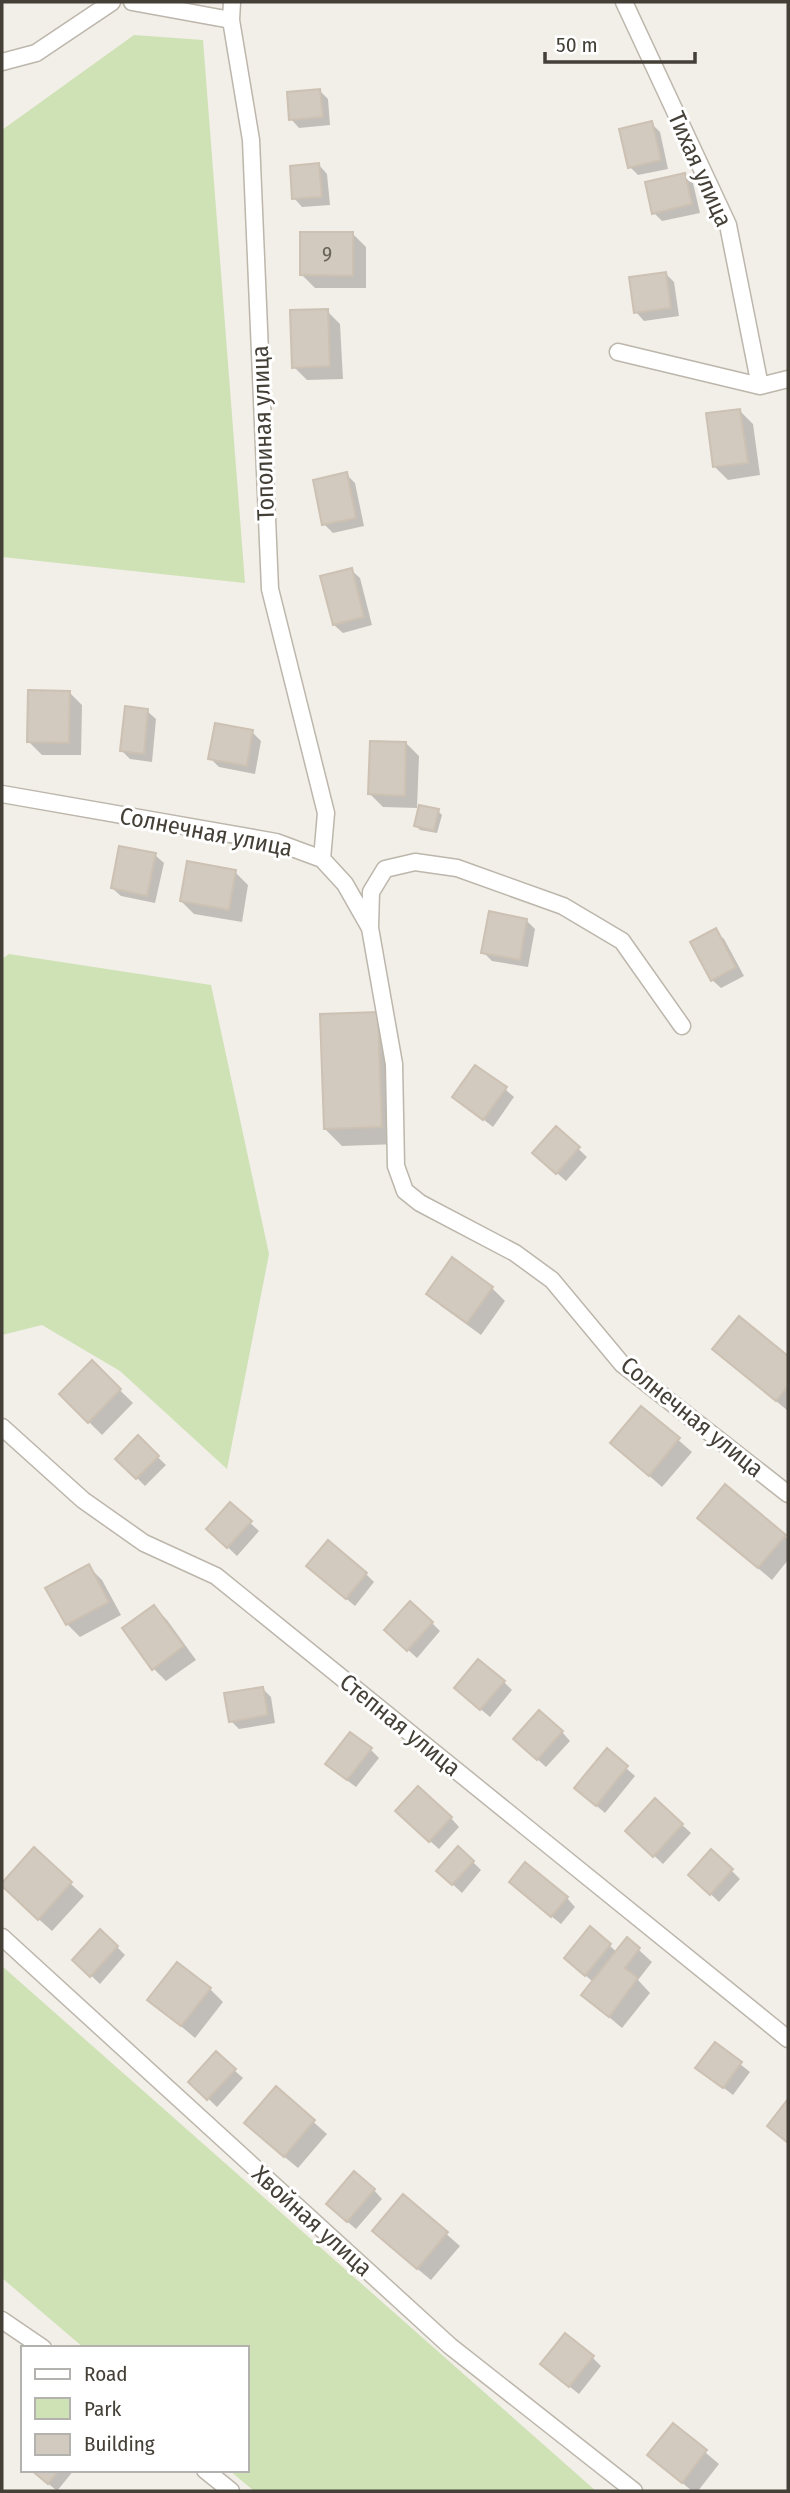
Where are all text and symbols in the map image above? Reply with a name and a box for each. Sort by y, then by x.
scale bar [545,21,696,65]
text: 50 m [556,32,598,58]
street label: Тихая улица [662,107,738,231]
house number: 9 [322,241,332,267]
street label: Тополиная улица [246,345,280,521]
street label: Солнечная улица [117,802,295,862]
street label: Солнечная улица [615,1351,769,1483]
street label: Степная улица [334,1668,466,1782]
street label: Хвойная улица [246,2160,378,2282]
legend [21,2346,248,2472]
text: Road [84,2361,128,2387]
text: Park [84,2396,122,2422]
text: Building [84,2431,155,2457]

